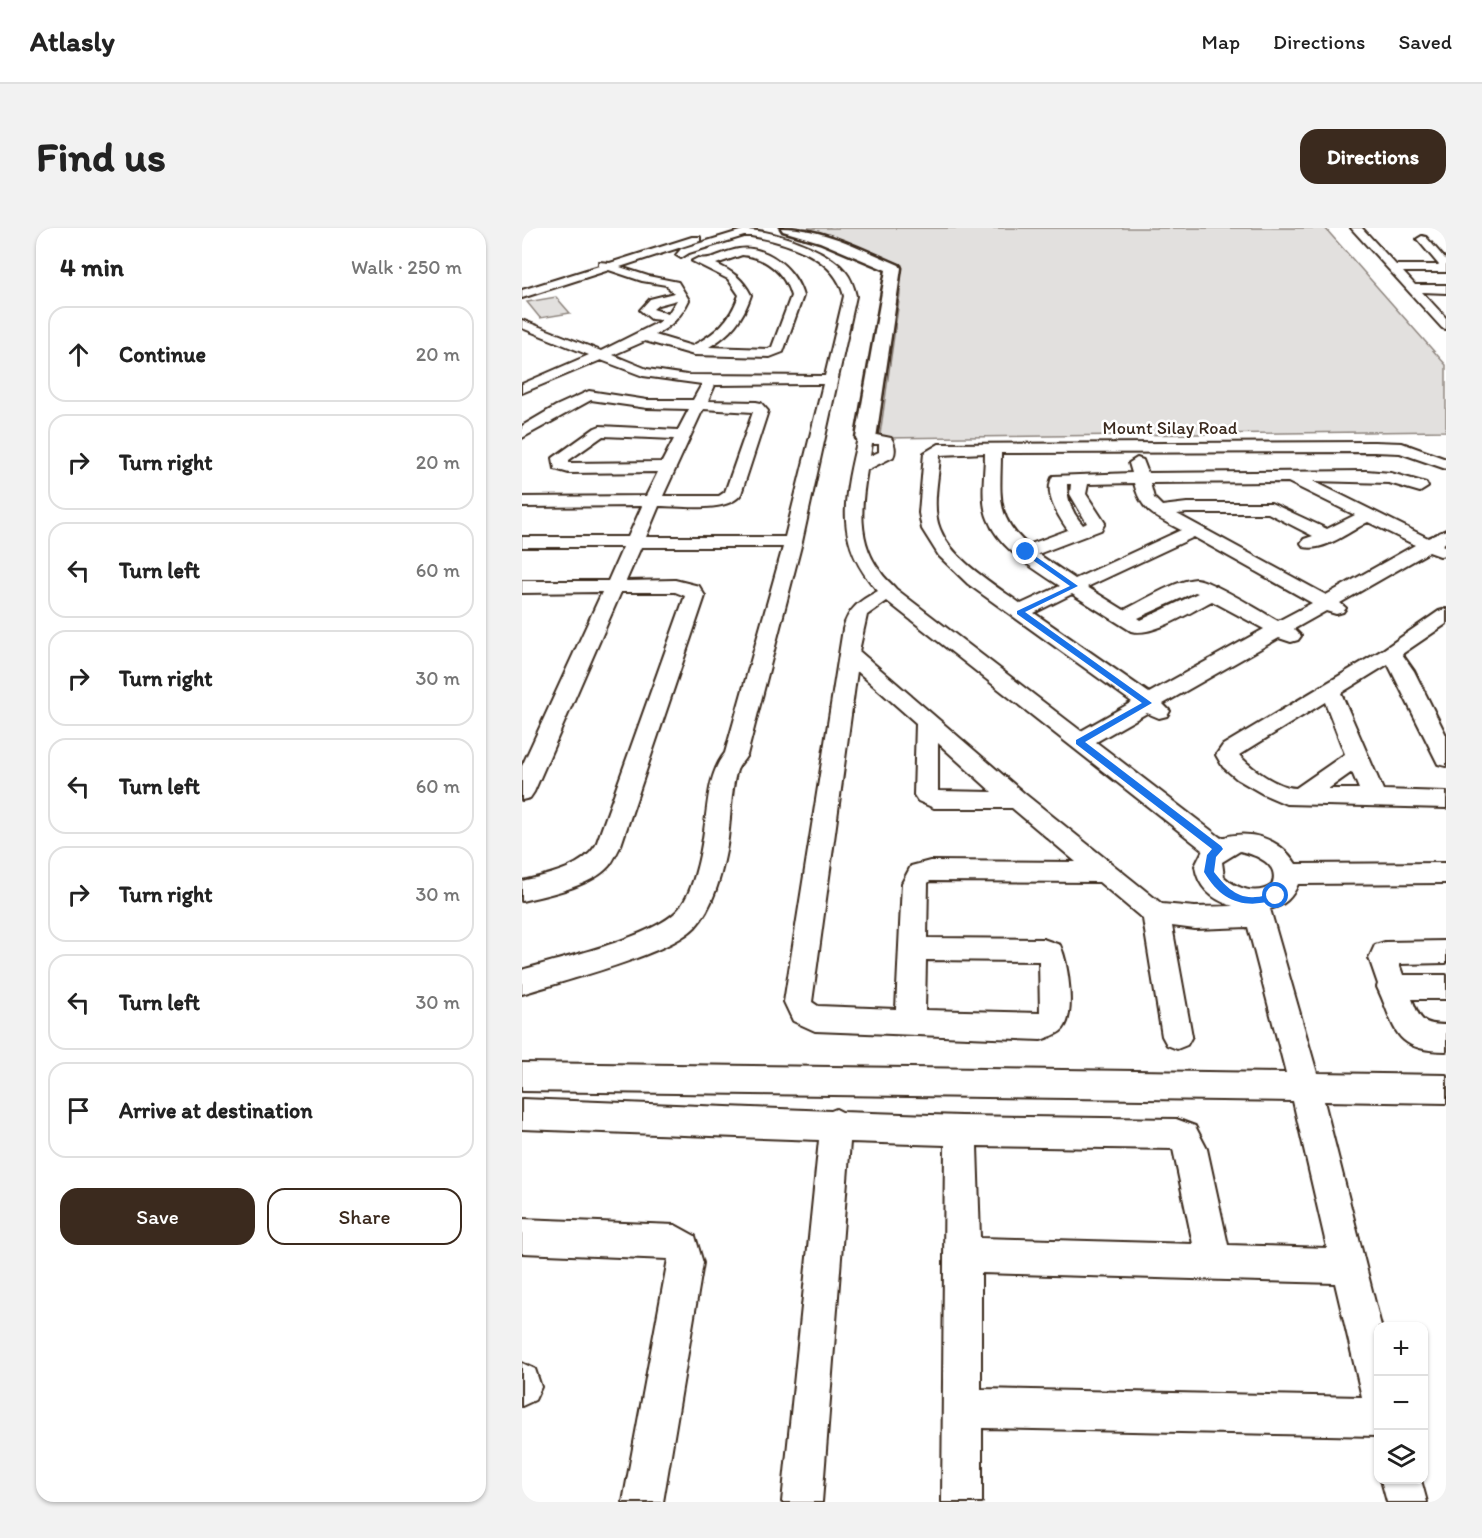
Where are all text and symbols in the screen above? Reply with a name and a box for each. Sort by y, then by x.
text: Atlasly [30,24,115,58]
text: Map [1202,29,1240,54]
text: Directions [1273,29,1365,54]
text: Saved [1398,29,1452,54]
button: Directions [1300,129,1446,184]
text: Find us [36,131,166,182]
text: 4 min [60,251,124,283]
text: Walk · 250 m [351,255,462,279]
icon: ahead [62,338,95,371]
text: Continue [119,341,206,368]
text: 20 m [416,342,460,366]
street label: Mount Silay Road [1103,417,1238,439]
icon: right [62,446,95,479]
text: Turn right [119,449,213,476]
text: 20 m [416,450,460,474]
route end [1012,538,1038,564]
icon: left [62,554,95,587]
text: Turn left [119,557,200,584]
text: 60 m [416,558,460,582]
icon: right [62,662,95,695]
text: Turn right [119,665,213,692]
text: 30 m [415,666,460,690]
icon: left [62,770,95,803]
text: Turn left [119,773,200,800]
text: 60 m [416,774,460,798]
icon: right [62,878,95,911]
text: Turn right [119,881,213,908]
text: 30 m [415,882,460,906]
route start [1262,882,1288,908]
icon: left [62,986,95,1019]
text: Turn left [119,989,200,1016]
text: 30 m [415,990,460,1014]
icon: arrive [62,1094,95,1127]
text: Arrive at destination [119,1097,313,1124]
button: Save [60,1188,255,1245]
button: Share [267,1188,462,1245]
map controls [1374,1322,1428,1484]
button: + [1374,1322,1428,1376]
button: − [1374,1376,1428,1430]
button: layers [1374,1430,1428,1484]

